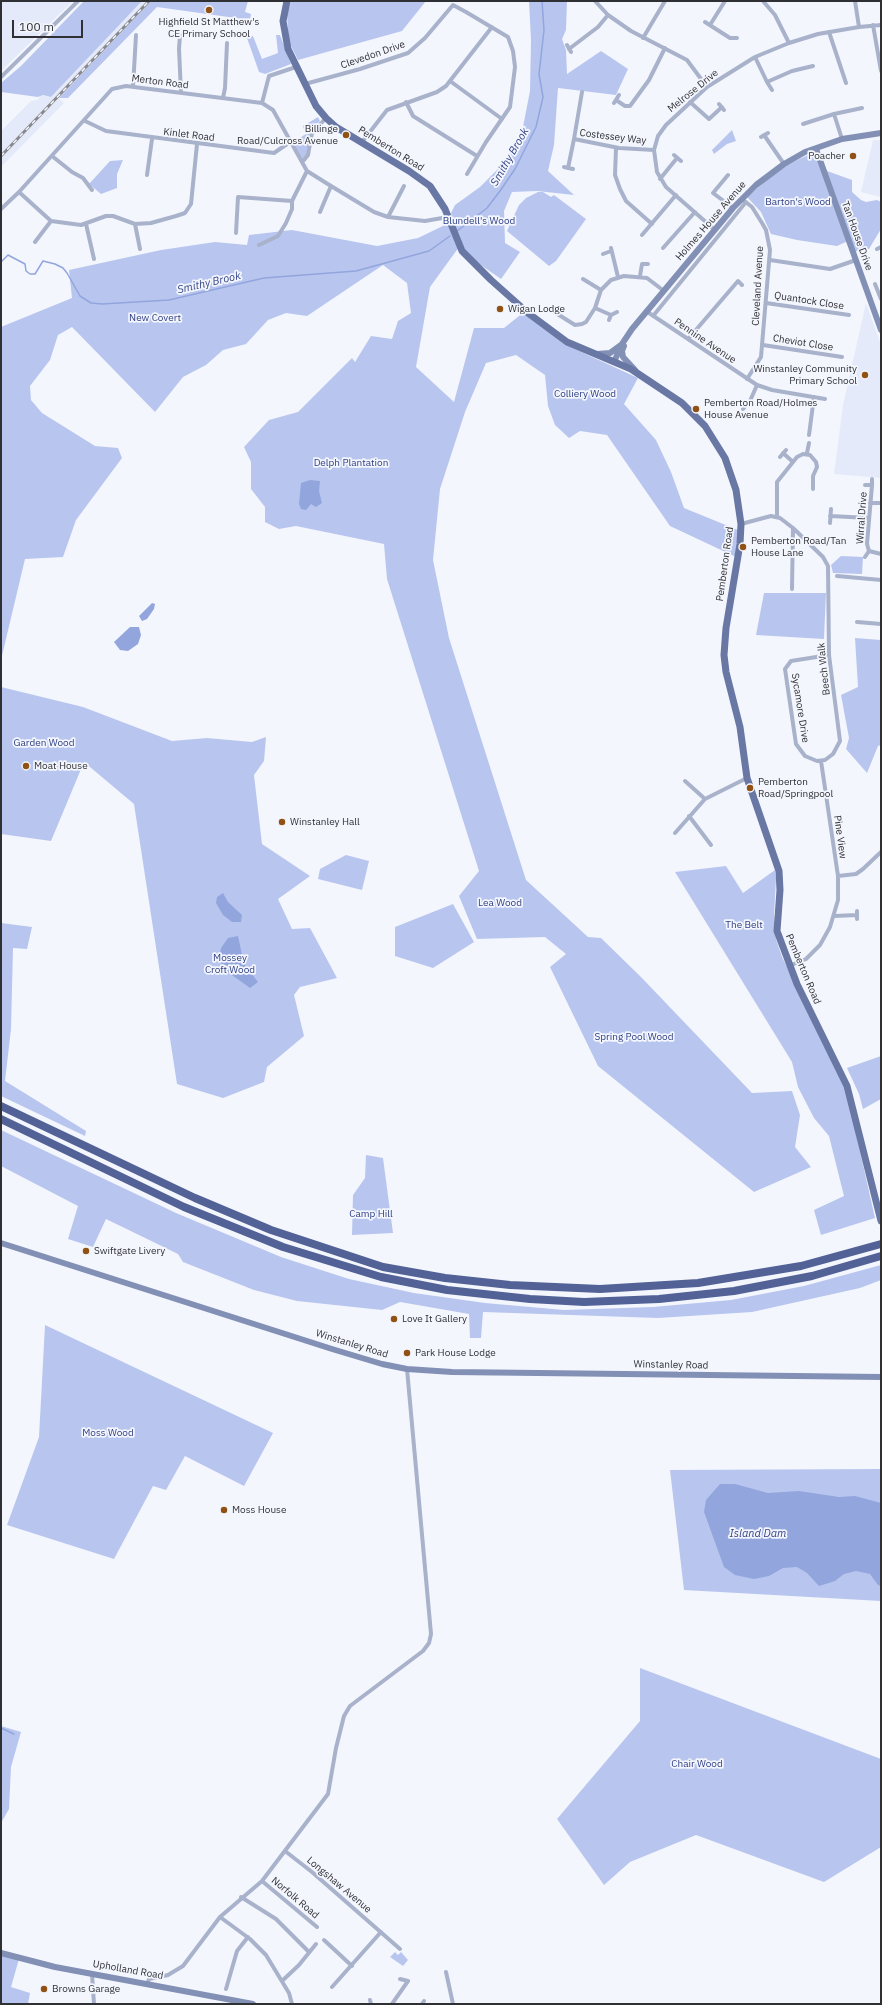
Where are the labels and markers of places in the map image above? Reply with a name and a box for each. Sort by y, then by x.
marker: Highfield St Matthew's CE Primary School [204,5,214,15]
place label: Highfield St Matthew's CE Primary School [159,16,259,40]
place label: Billinge Road/Culcross Avenue [237,123,338,146]
marker: Billinge Road/Culcross Avenue [341,130,351,140]
place label: Poacher [808,150,845,162]
marker: Poacher [848,151,858,161]
place label: Wigan Lodge [508,303,565,315]
marker: Wigan Lodge [495,304,505,314]
place label: Winstanley Community Primary School [753,363,857,386]
marker: Winstanley Community Primary School [860,370,870,380]
place label: Pemberton Road/Holmes House Avenue [704,397,817,420]
marker: Pemberton Road/Holmes House Avenue [691,404,701,414]
place label: Pemberton Road/Tan House Lane [751,535,846,558]
marker: Pemberton Road/Tan House Lane [738,542,748,552]
place label: Moat House [34,760,88,772]
marker: Moat House [21,761,31,771]
place label: Pemberton Road/Springpool [758,776,833,800]
marker: Pemberton Road/Springpool [745,783,755,793]
place label: Winstanley Hall [290,816,360,828]
marker: Winstanley Hall [277,817,287,827]
place label: Swiftgate Livery [94,1245,165,1257]
marker: Swiftgate Livery [81,1246,91,1256]
place label: Love It Gallery [402,1313,467,1325]
marker: Love It Gallery [389,1314,399,1324]
place label: Park House Lodge [415,1347,496,1359]
marker: Park House Lodge [402,1348,412,1358]
place label: Moss House [232,1504,286,1516]
marker: Moss House [219,1505,229,1515]
place label: Browns Garage [52,1983,120,1995]
marker: Browns Garage [39,1984,49,1994]

